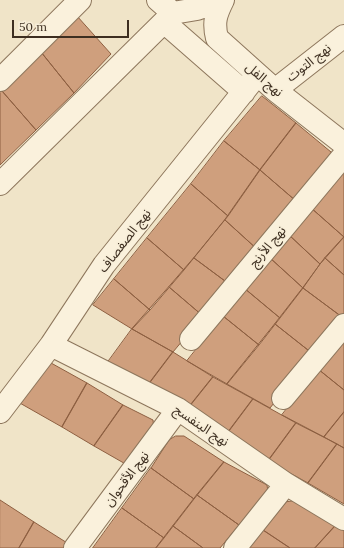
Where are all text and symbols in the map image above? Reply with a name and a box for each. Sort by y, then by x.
scale bar [14,12,131,38]
text: 50 m [19,19,47,34]
street label: نهج التوت [284,41,334,85]
street label: نهج الفل [242,60,286,100]
street label: نهج الصفصاف [95,206,155,276]
street label: نهج الأرنج [246,223,290,271]
street label: نهج البنفسج [170,402,232,450]
street label: نهج الأقحوان [101,448,153,510]

